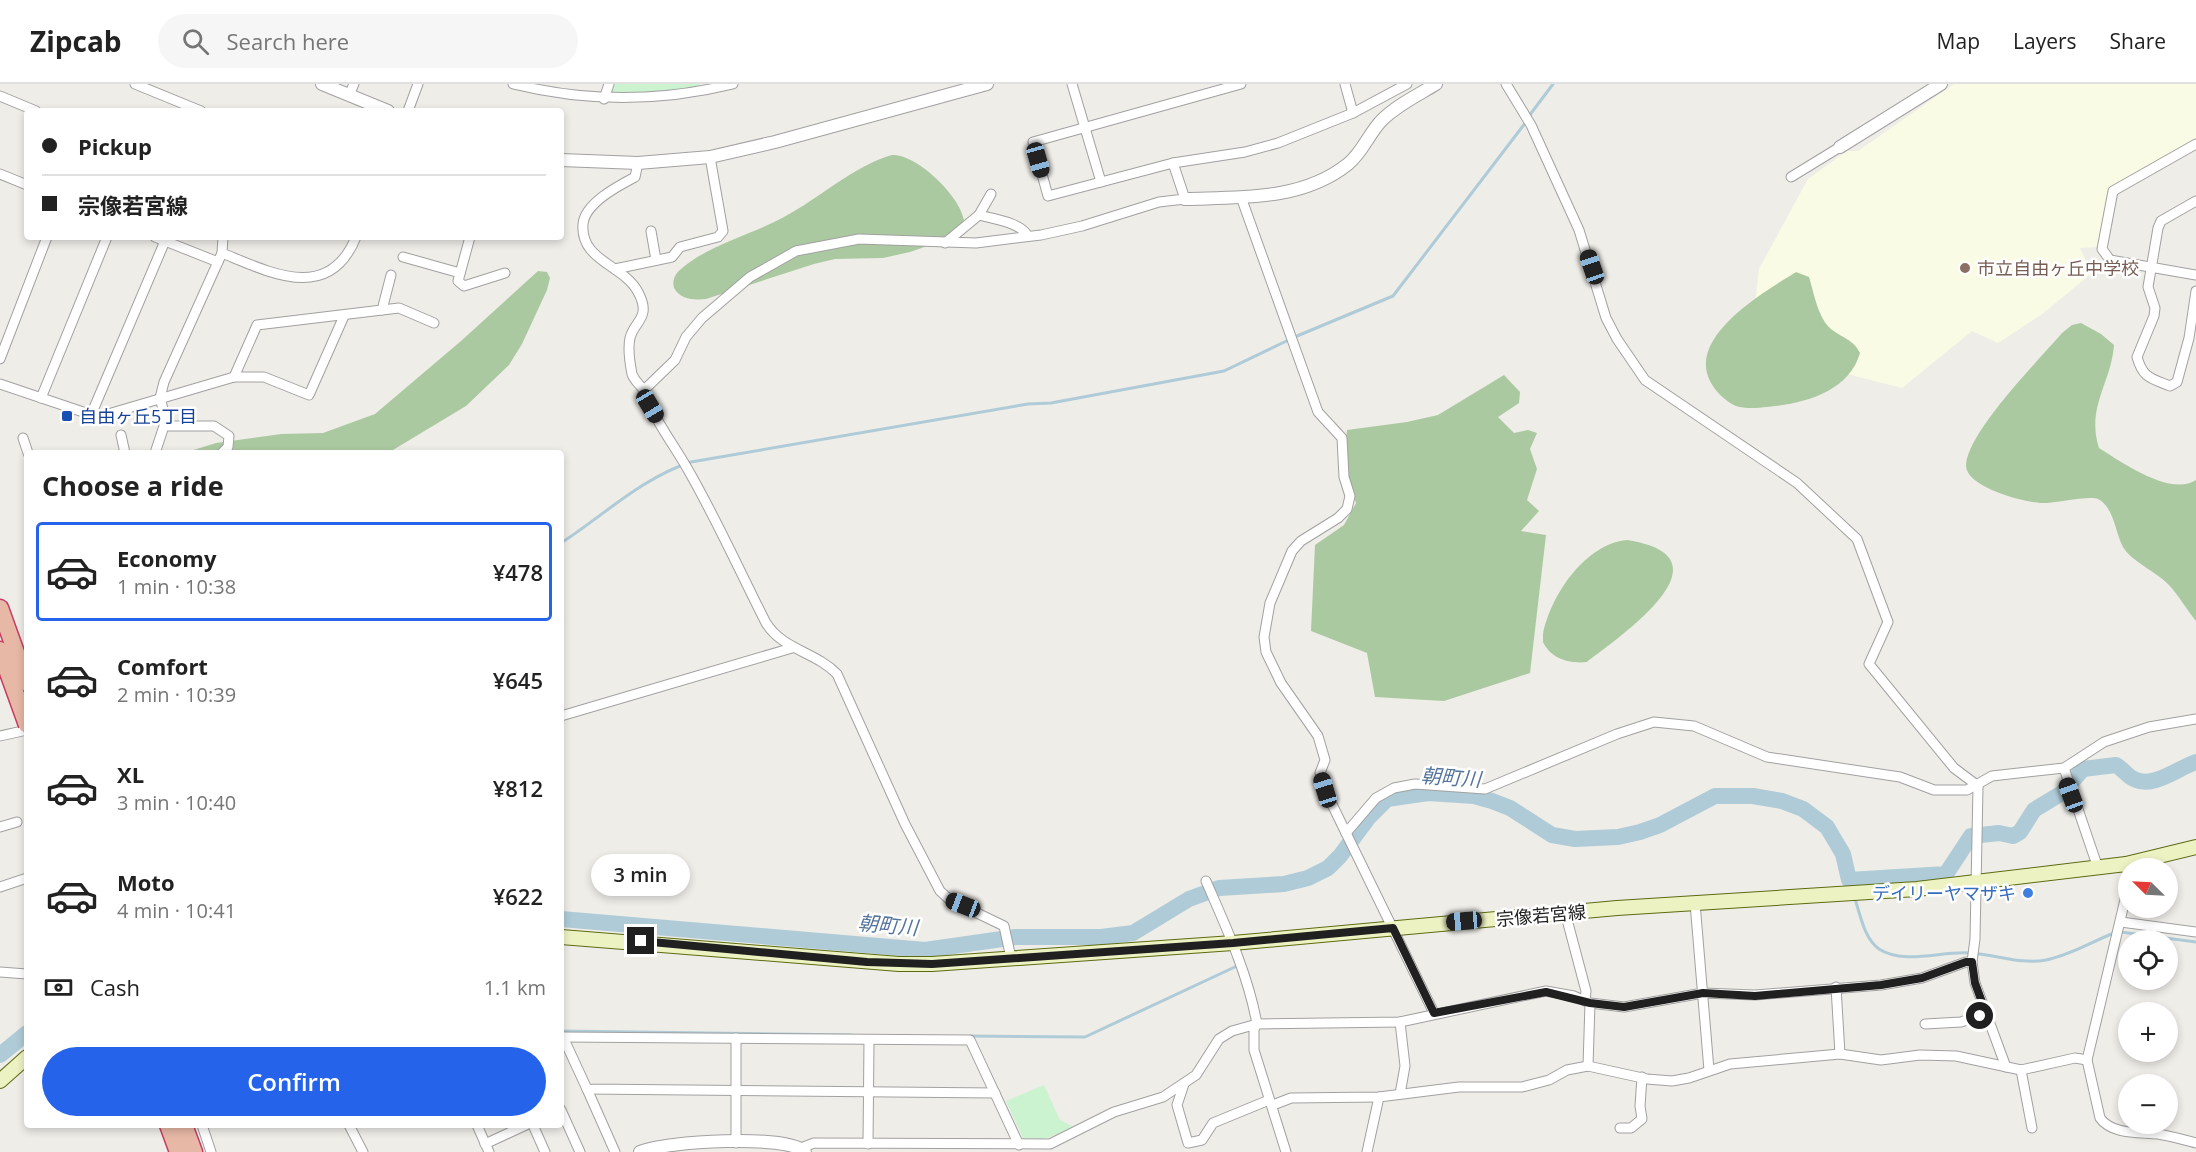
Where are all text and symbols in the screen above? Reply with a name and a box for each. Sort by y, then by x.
search box [158,14,578,68]
text: Zipcab [30,22,122,60]
icon: search [179,25,212,58]
text: Search here [227,26,349,56]
text: Map [1937,27,1980,55]
text: Layers [2013,27,2077,55]
text: Share [2110,27,2166,55]
text: Pickup [78,131,152,161]
car [1024,140,1052,180]
text: 宗像若宮線 [78,190,188,220]
car [1578,247,1606,287]
place label: 市立自由ヶ丘中学校 [1977,256,2139,280]
marker: 市立自由ヶ丘中学校 [1958,261,1972,275]
car [633,386,667,426]
place label: 自由ヶ丘5丁目 [79,404,197,428]
marker: 自由ヶ丘5丁目 [60,409,74,423]
text: Choose a ride [42,467,224,504]
text: Economy [117,543,216,573]
icon: car [45,545,99,599]
text: ¥478 [493,557,543,587]
text: 1 min · 10:38 [117,573,236,600]
text: Comfort [117,651,208,681]
icon: car [45,653,99,707]
text: ¥645 [493,665,543,695]
text: 2 min · 10:39 [117,681,236,708]
text: XL [117,759,144,789]
icon: car [45,761,99,815]
water label: 朝町川 [1420,761,1484,793]
car [1311,770,1339,810]
text: ¥812 [493,773,543,803]
car [2056,775,2086,815]
text: 3 min · 10:40 [117,789,236,816]
callout: 3 min [592,854,690,896]
north arrow [2118,858,2178,918]
map controls [2118,858,2178,1134]
text: 3 min [614,861,668,888]
text: Moto [117,867,175,897]
icon: car [45,869,99,923]
text: ¥622 [493,881,543,911]
place label: デイリーヤマザキ [1872,881,2016,905]
marker: デイリーヤマザキ [2021,886,2035,900]
car [943,890,983,920]
text: 4 min · 10:41 [117,897,236,924]
street label: 宗像若宮線 [1495,899,1587,931]
water label: 朝町川 [857,909,921,941]
car [1445,910,1483,932]
route end [627,927,654,954]
button: locate [2118,930,2178,990]
icon: cash [42,971,75,1004]
text: Cash [90,972,140,1002]
text: 1.1 km [484,974,546,1001]
route start [1966,1002,1993,1029]
button: + [2118,1002,2178,1062]
button: Confirm [42,1047,546,1116]
button: − [2118,1074,2178,1134]

